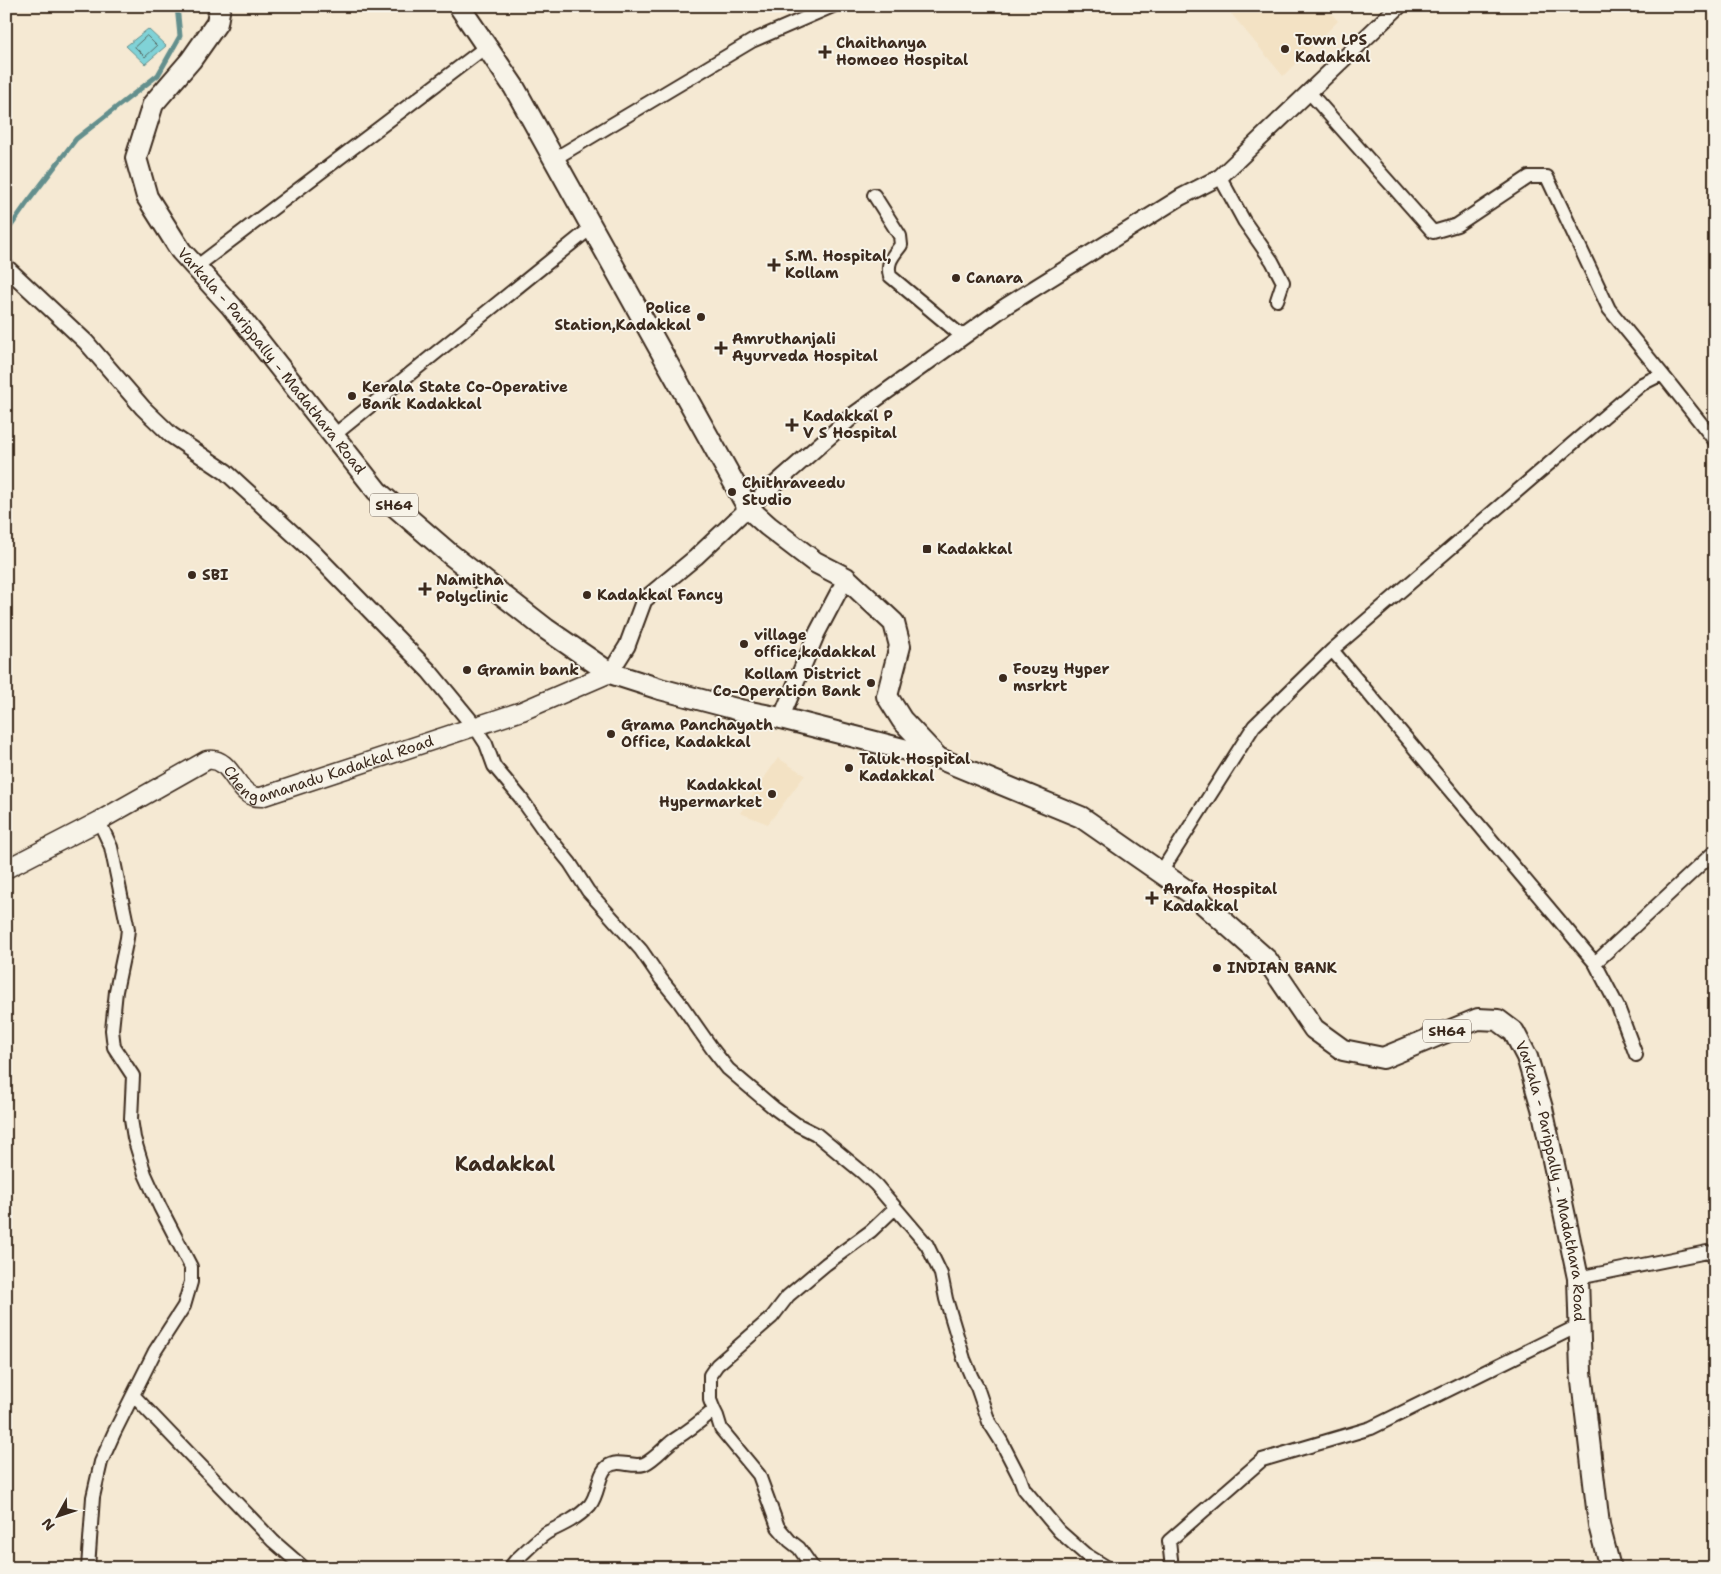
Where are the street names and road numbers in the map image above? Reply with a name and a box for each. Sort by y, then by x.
street label: Varkala - Parippally - Madathara Road [173,243,370,479]
road number: SH64 [370,494,418,516]
street label: Chengamanadu Kadakkal Road [219,731,436,807]
road number: SH64 [1423,1019,1471,1042]
street label: Varkala - Parippally - Madathara Road [1510,1037,1589,1322]

